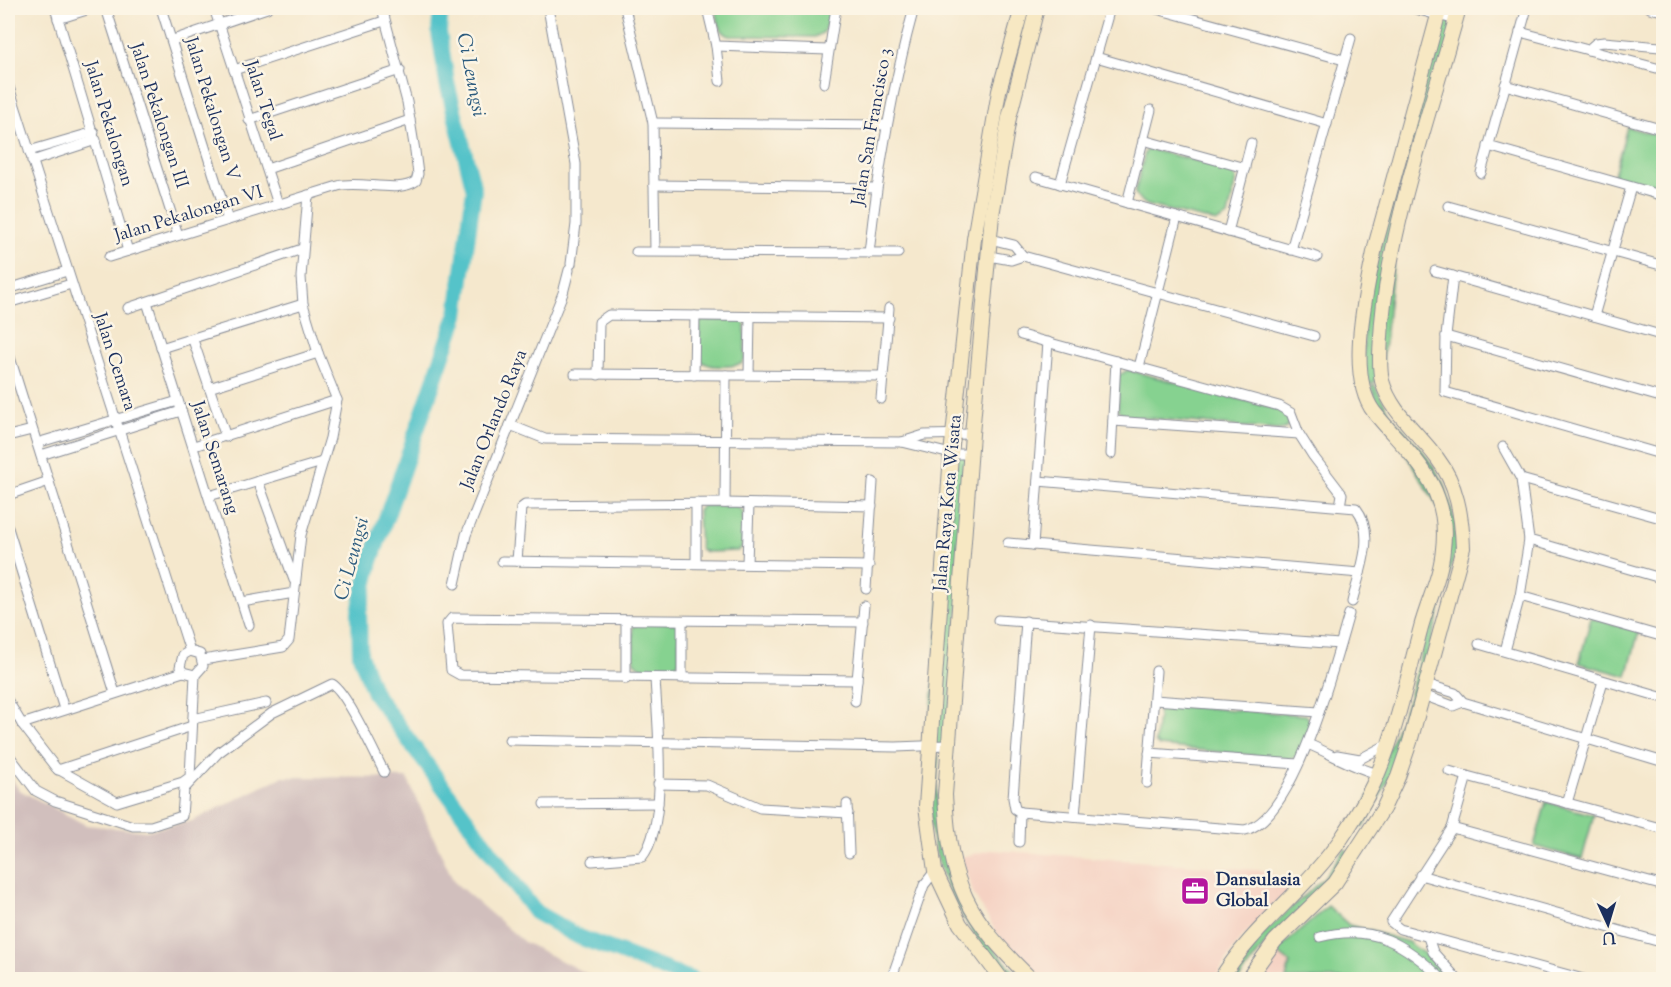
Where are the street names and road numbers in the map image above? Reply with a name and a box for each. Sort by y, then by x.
street label: Jalan Pekalongan V [177,33,245,184]
street label: Jalan Pekalongan III [122,39,194,192]
street label: Jalan San Francisco 3 [846,46,900,209]
street label: Jalan Pekalongan [76,57,140,190]
street label: Jalan Tegal [237,57,287,144]
street label: Jalan Pekalongan VI [110,180,267,250]
street label: Jalan Cemara [86,309,142,414]
street label: Jalan Orlando Raya [455,346,535,495]
street label: Jalan Semarang [183,397,245,518]
street label: Jalan Raya Kota Wisata [928,414,970,593]

